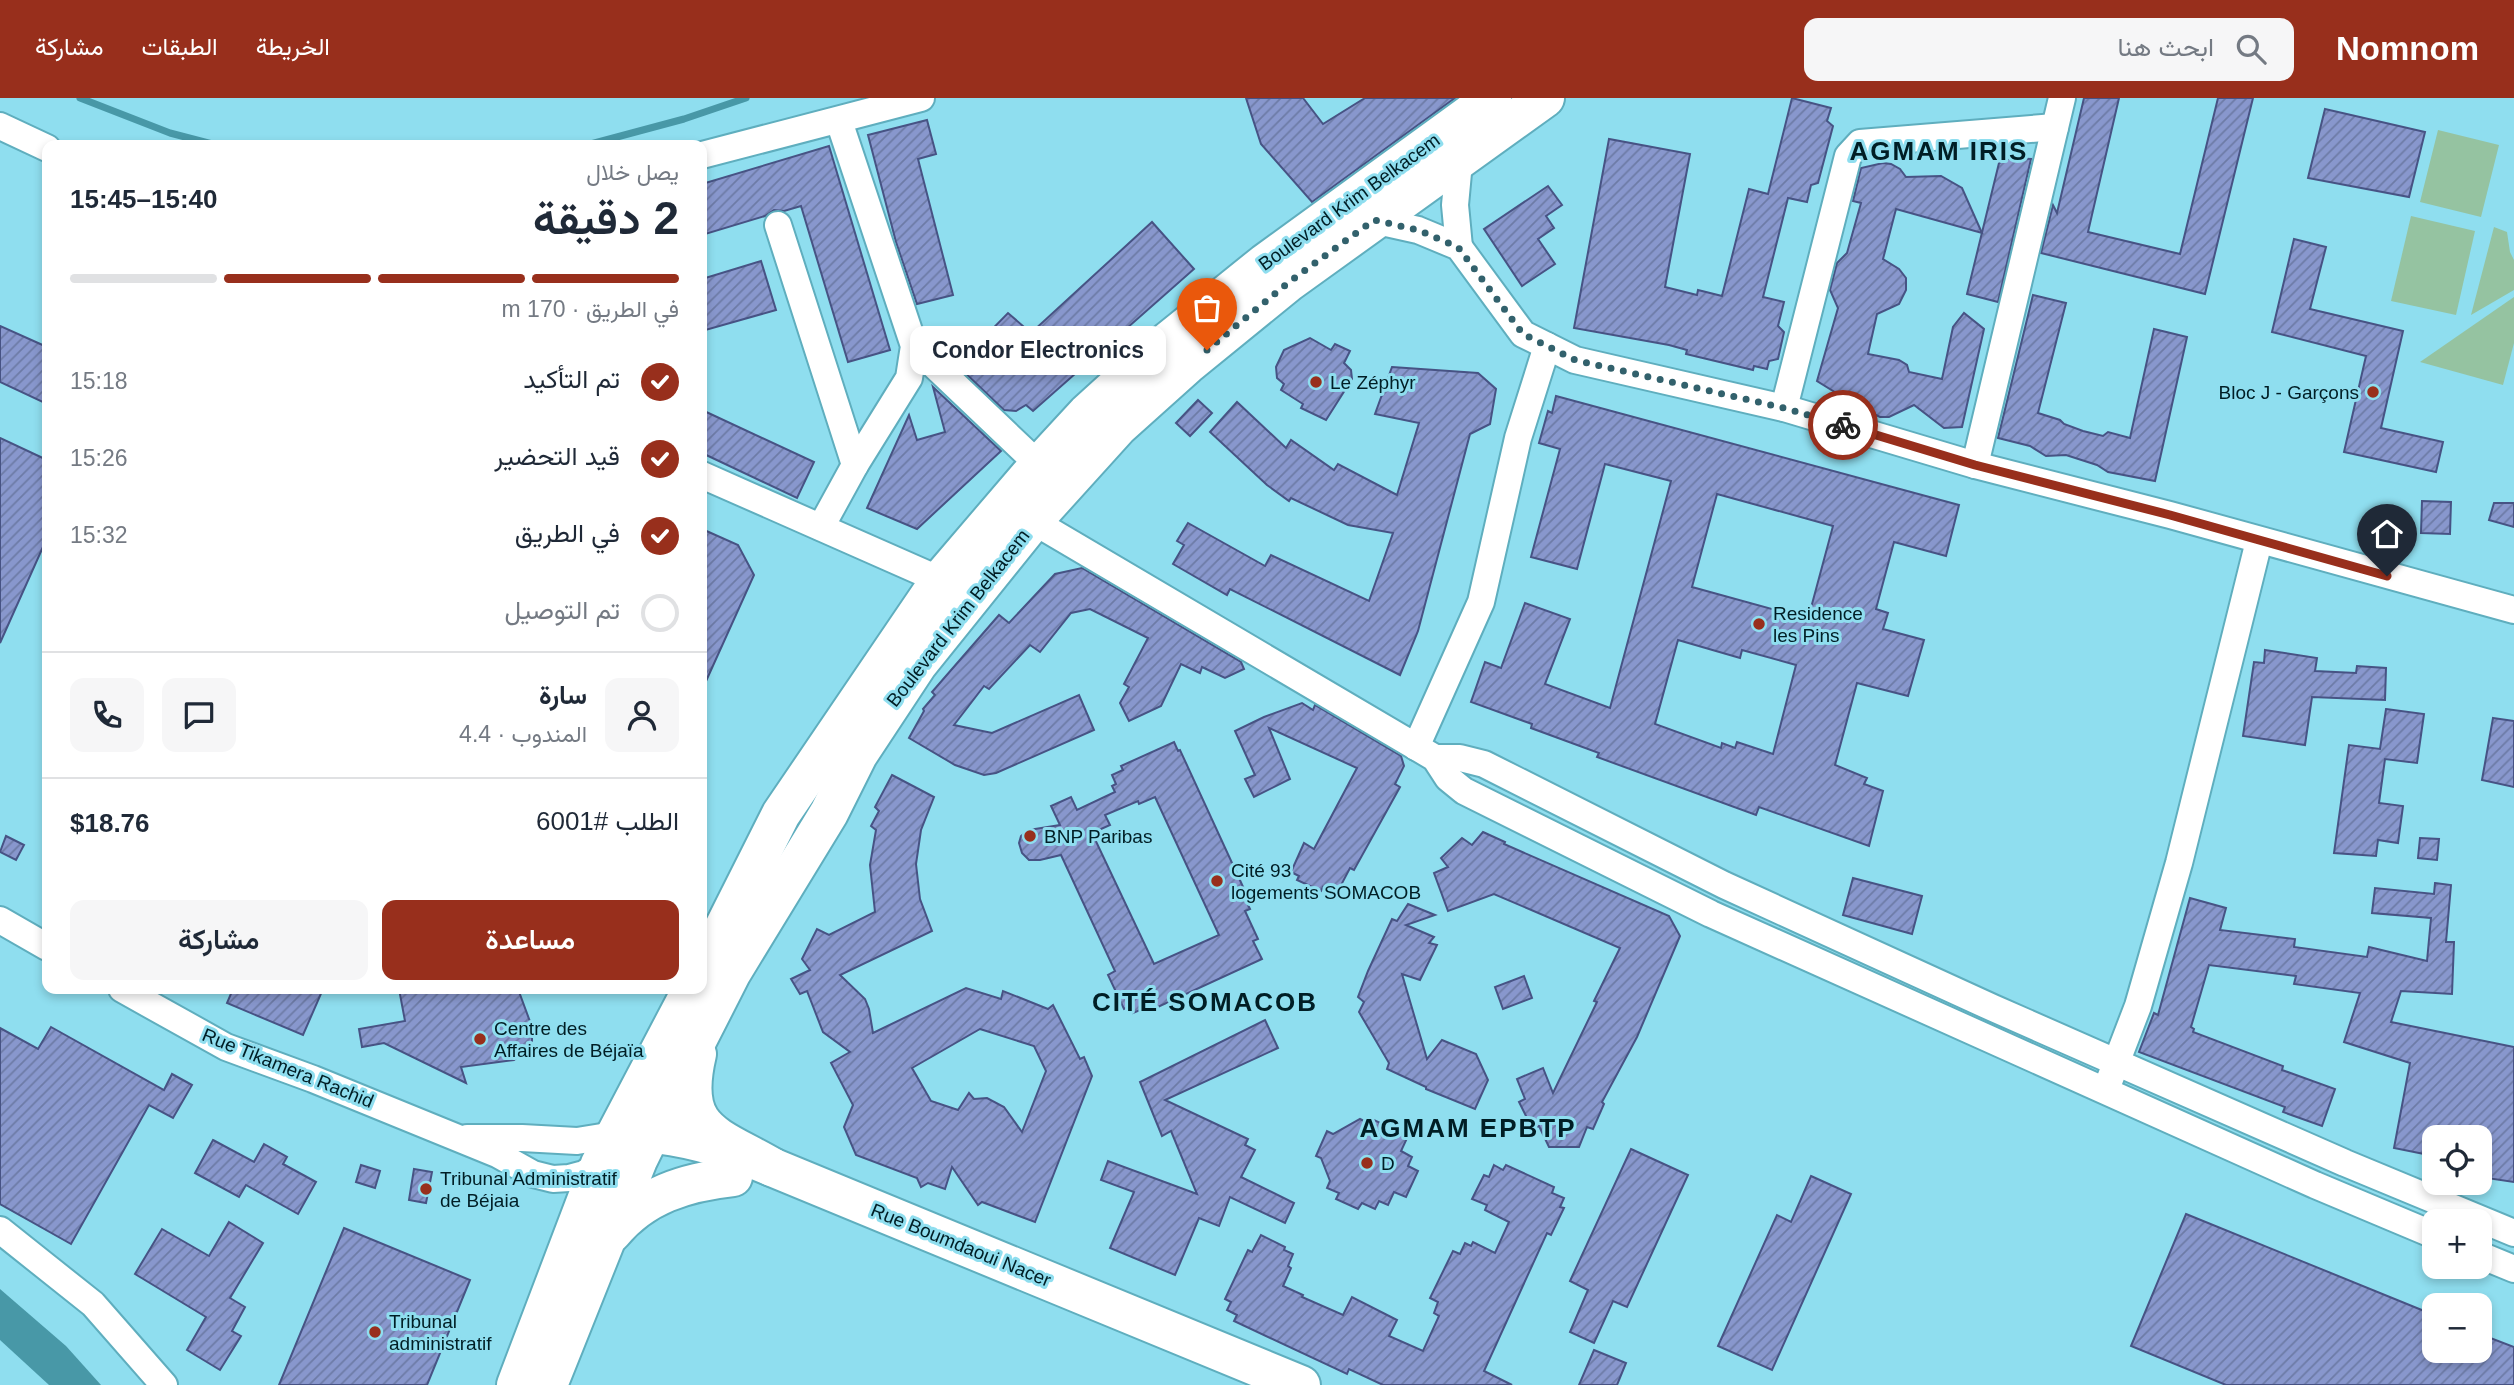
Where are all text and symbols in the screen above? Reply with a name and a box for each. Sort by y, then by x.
search box [1804,18,2294,81]
icon: search [2232,30,2270,68]
text: Nomnom [2336,30,2479,67]
text: ابحث هنا [2118,32,2214,62]
text: مشاركة [35,33,103,60]
text: الطبقات [141,33,218,60]
text: الخريطة [256,33,330,60]
street label: Boulevard Krim Belkacem [1254,129,1444,275]
district label: AGMAM IRIS [1850,136,2028,166]
text: يصل خلال [586,159,679,185]
text: 15:40–15:45 [70,184,217,214]
text: 2 دقيقة [533,192,679,244]
pin [1177,278,1237,350]
icon: bag [1188,289,1226,327]
text: في الطريق · 170 m [502,296,679,322]
callout: Condor Electronics [909,326,1165,374]
text: Condor Electronics [932,337,1144,363]
icon: check [641,363,679,401]
text: تم التأكيد [523,364,620,394]
text: 15:18 [70,368,128,394]
place label: Le Zéphyr [1330,372,1416,393]
marker: Le Zéphyr [1308,374,1324,390]
place label: Bloc J - Garçons [2219,382,2359,403]
marker: Bloc J - Garçons [2365,384,2381,400]
courier [1808,390,1878,460]
icon: bike [1824,406,1862,444]
icon: check [641,440,679,478]
text: قيد التحضير [494,441,620,471]
text: 15:26 [70,445,128,471]
pin [2357,504,2417,576]
icon: home [2368,515,2406,553]
icon: check [641,517,679,555]
text: في الطريق [515,518,620,548]
text: 15:32 [70,522,128,548]
street label: Boulevard Krim Belkacem [882,525,1034,711]
text: تم التوصيل [504,595,620,625]
place label: Residence les Pins [1773,603,1863,646]
marker: Residence les Pins [1751,616,1767,632]
button: phone [70,678,144,752]
button: chat [162,678,236,752]
button: person [605,678,679,752]
text: سارة [539,680,587,710]
text: المندوب · 4.4 [459,721,587,747]
text: الطلب #6001 [536,806,679,836]
text: $18.76 [70,808,150,838]
place label: BNP Paribas [1044,826,1152,847]
marker: BNP Paribas [1022,828,1038,844]
place label: Cité 93 logements SOMACOB [1231,860,1421,903]
marker: Cité 93 logements SOMACOB [1209,873,1225,889]
button: مشاركة [70,900,368,980]
button: مساعدة [382,900,679,980]
district label: CITÉ SOMACOB [1092,987,1318,1017]
place label: Centre des Affaires de Béjaïa [494,1018,644,1061]
street label: Rue Tikamera Rachid [199,1024,377,1112]
marker: Centre des Affaires de Béjaïa [472,1031,488,1047]
district label: AGMAM EPBTP [1360,1113,1577,1143]
map controls [2422,1125,2492,1363]
button: locate [2422,1125,2492,1195]
place label: D [1381,1153,1395,1174]
marker: D [1359,1155,1375,1171]
place label: Tribunal Administratif de Béjaia [440,1168,617,1211]
marker: Tribunal Administratif de Béjaia [418,1181,434,1197]
street label: Rue Boumdaoui Nacer [868,1199,1055,1291]
button: + [2422,1209,2492,1279]
button: − [2422,1293,2492,1363]
place label: Tribunal administratif [389,1311,492,1354]
marker: Tribunal administratif [367,1324,383,1340]

